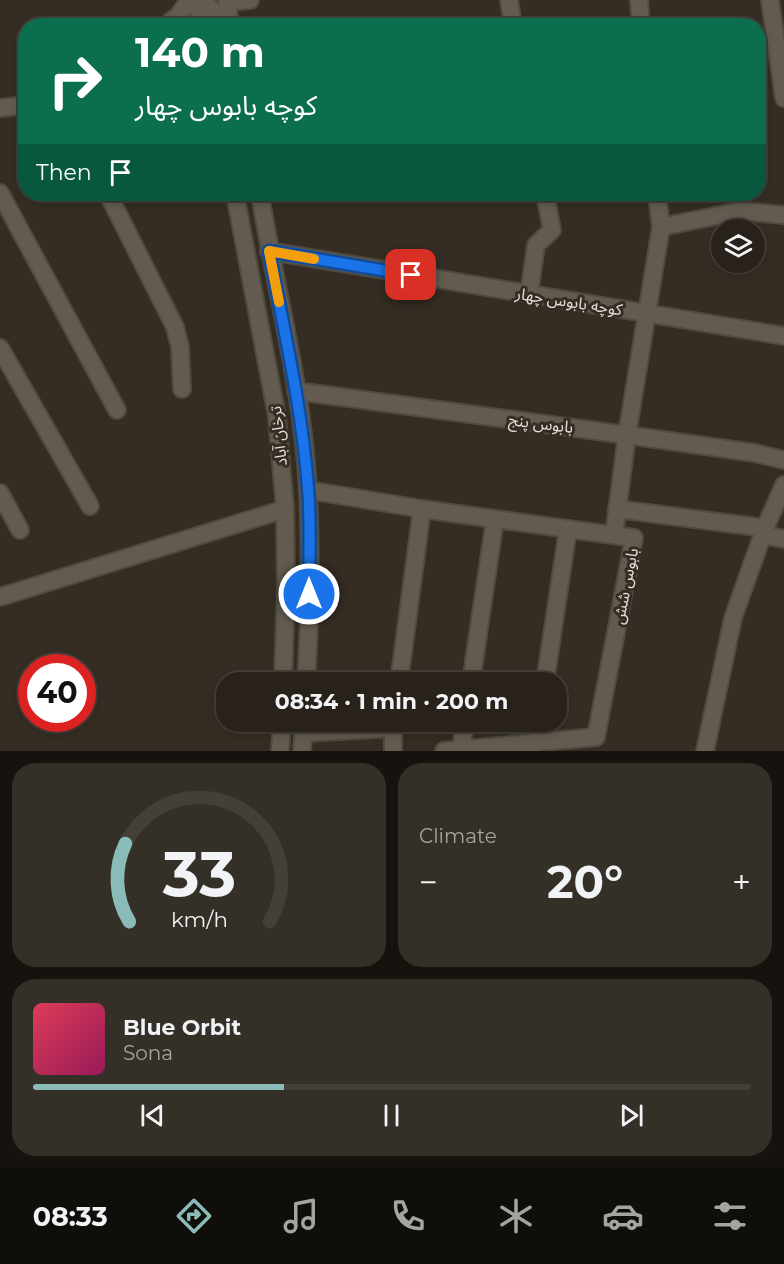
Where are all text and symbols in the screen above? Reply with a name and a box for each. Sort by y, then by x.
text: 140 m [135,26,265,78]
icon: right [36,42,114,120]
text: کوچه بابوس چهار [135,89,317,122]
icon: arrive [104,156,137,189]
text: Then [36,159,92,186]
map controls [711,219,765,273]
button: layers [711,219,765,273]
pin [385,249,436,300]
icon: arrive [394,258,427,291]
street label: کوچه بابوس چهار [513,284,624,320]
street label: ترخان آباد [266,405,291,467]
street label: بابوس پنج [507,410,574,440]
street label: بابوس شش [609,546,642,626]
position arrow [277,562,341,626]
speed limit sign: 40 [18,654,96,732]
text: 08:34 · 1 min · 200 m [275,688,508,715]
text: Climate [419,824,497,848]
text: 33 [161,836,236,912]
text: 20° [547,854,623,909]
text: − [419,862,438,902]
text: + [732,862,751,902]
text: km/h [170,906,228,932]
text: Blue Orbit [123,1014,241,1041]
text: Sona [123,1041,173,1065]
icon: previous [136,1099,169,1132]
icon: pause [375,1099,408,1132]
icon: next [615,1099,648,1132]
icon: directions [173,1195,215,1237]
icon: music [280,1195,322,1237]
icon: phone [387,1195,429,1237]
icon: climate [495,1195,537,1237]
icon: car [602,1195,644,1237]
icon: filters [709,1195,751,1237]
text: 08:33 [33,1200,108,1233]

